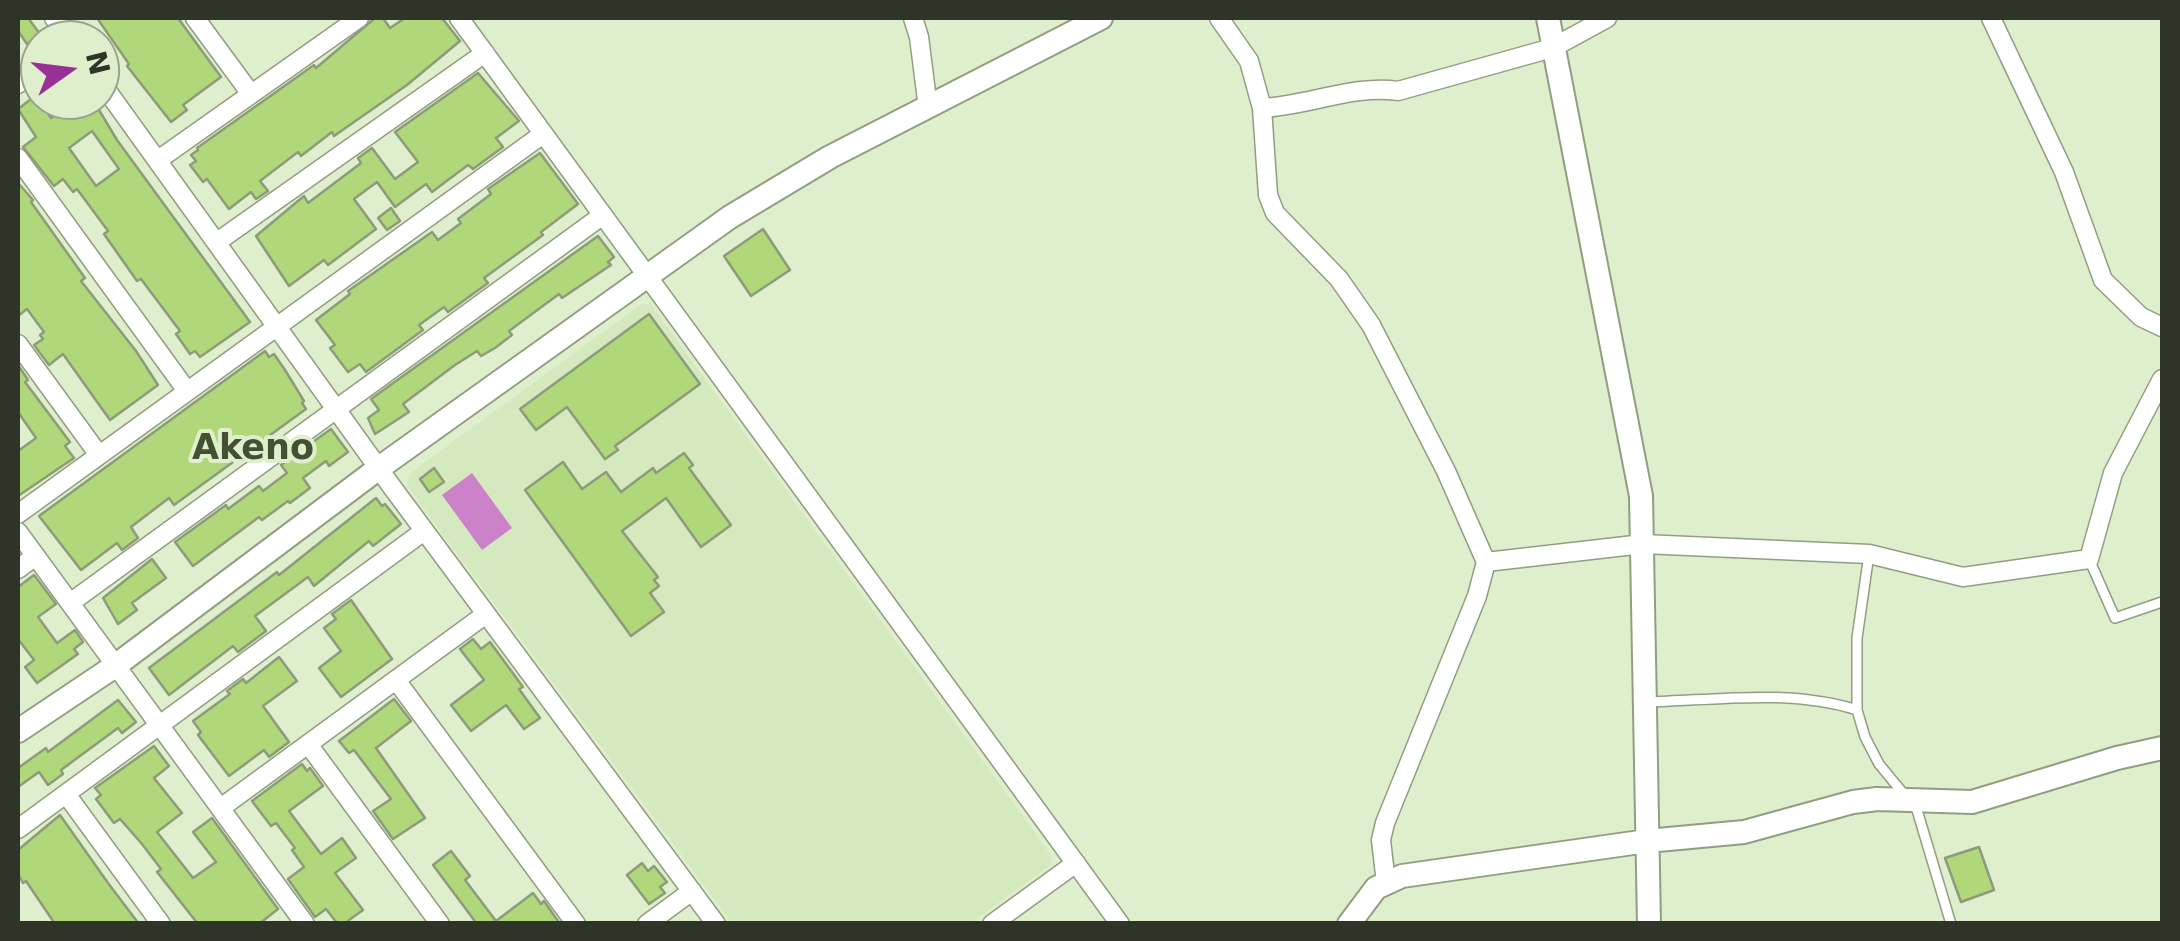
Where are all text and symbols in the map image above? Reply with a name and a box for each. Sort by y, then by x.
north arrow [20,20,120,120]
text: N [79,48,116,78]
district label: Akeno [192,429,314,471]

